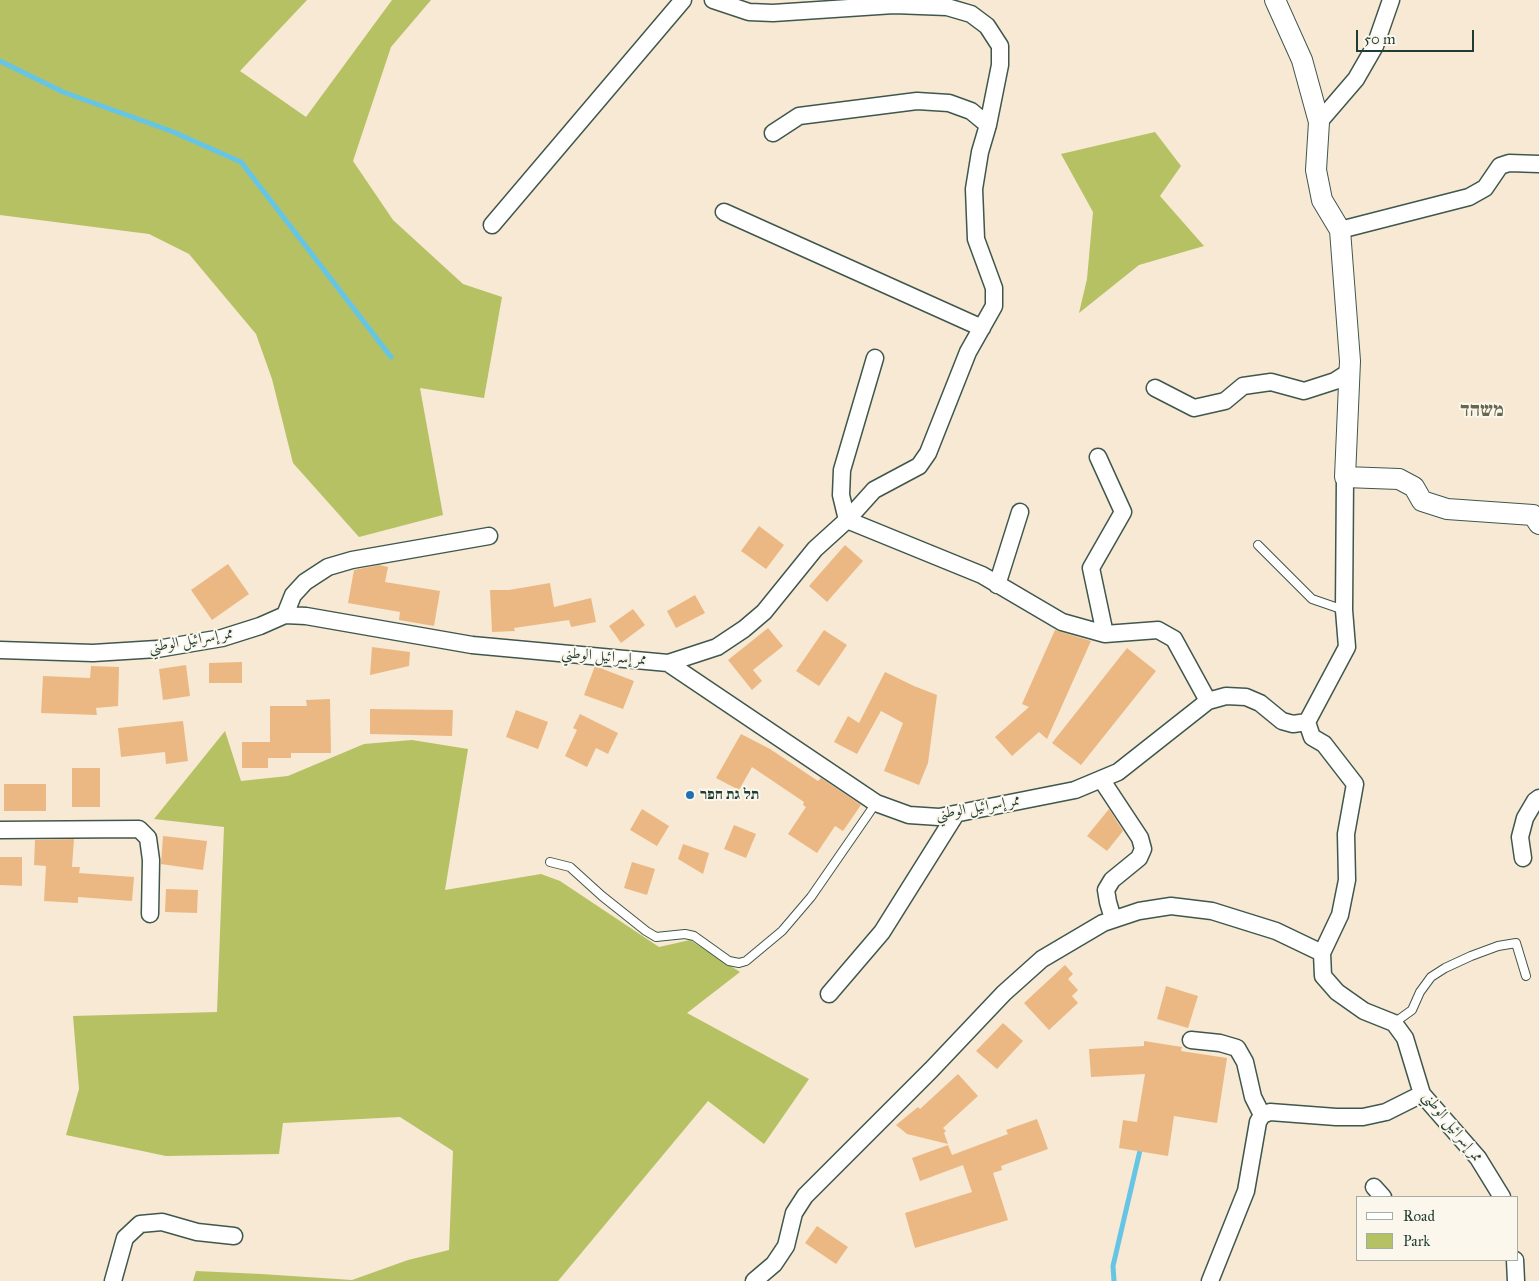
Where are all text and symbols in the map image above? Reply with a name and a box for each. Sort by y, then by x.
scale bar [1359,20,1476,52]
text: 50 m [1364,30,1396,48]
district label: משהד [1460,399,1504,423]
street label: ممر إسرائيل الوطني [147,625,235,657]
street label: ممر إسرائيل الوطني [561,644,647,670]
place label: תל גת חפר [700,786,759,804]
marker: תל גת חפר [684,789,696,801]
street label: ممر إسرائيل الوطني [934,792,1022,824]
street label: ممر إسرائيل الوطني [1418,1088,1486,1166]
legend [1356,1196,1519,1261]
text: Road [1403,1207,1435,1225]
text: Park [1403,1232,1430,1250]

